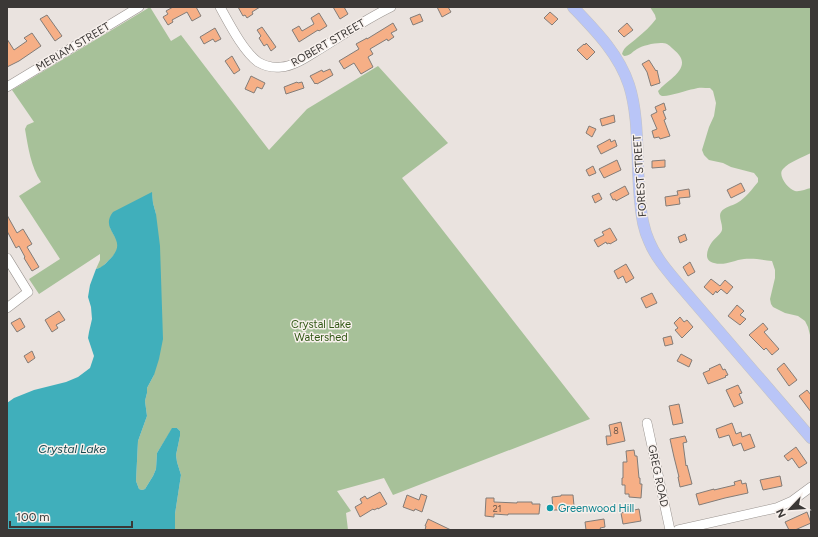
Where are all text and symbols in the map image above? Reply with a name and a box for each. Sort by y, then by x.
street label: ROBERT STREET [289,17,367,69]
street label: MERIAM STREET [34,20,112,74]
street label: FOREST STREET [631,135,649,217]
park label: Crystal Lake Watershed [291,318,351,344]
house number: 8 [613,425,619,436]
water label: Crystal Lake [38,442,106,456]
street label: GREG ROAD [645,444,671,509]
north arrow [770,489,810,529]
place label: Greenwood Hill [558,502,634,515]
scale bar [10,503,132,529]
house number: 21 [493,503,501,514]
marker: Greenwood Hill [545,503,555,513]
text: N [774,506,789,520]
text: 100 m [16,510,50,524]

